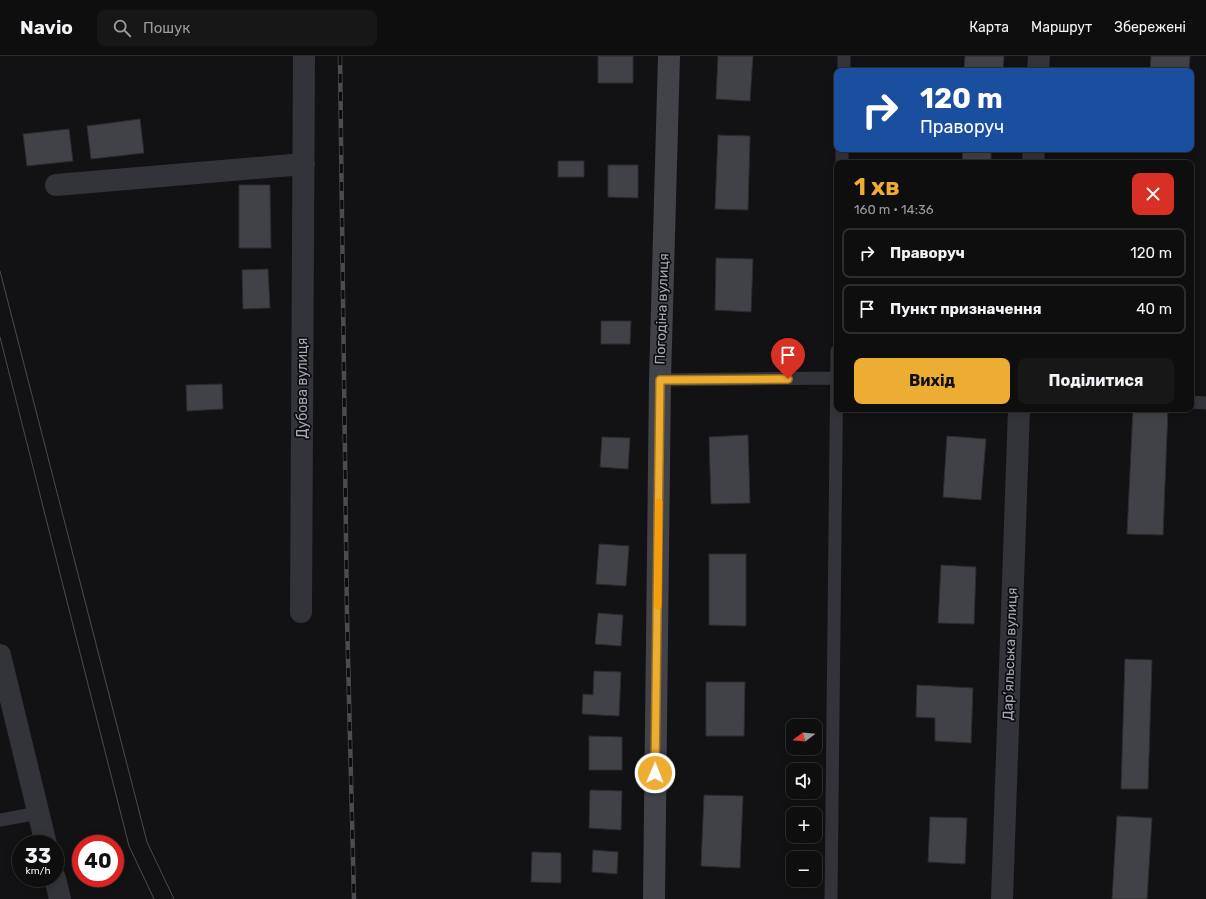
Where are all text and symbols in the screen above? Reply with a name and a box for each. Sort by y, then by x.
search box [97,10,377,46]
text: Navio [20,16,73,39]
icon: search [111,17,133,39]
text: Пошук [143,19,190,37]
text: Карта [969,19,1009,36]
text: Маршрут [1031,19,1092,36]
text: Збережені [1114,19,1186,36]
text: 120 m [920,82,1003,115]
icon: right [854,84,906,136]
text: Праворуч [920,116,1004,138]
text: 1 хв [854,173,900,201]
button: close [1132,173,1174,215]
text: 160 m · 14:36 [854,202,934,217]
icon: right [856,242,878,264]
text: Праворуч [890,244,965,262]
text: 120 m [1130,244,1172,262]
street label: Погодіна вулиця [652,253,672,365]
icon: arrive [856,298,878,320]
text: Пункт призначення [890,300,1042,318]
text: 40 m [1136,300,1172,318]
street label: Дубова вулиця [294,338,311,438]
pin [771,338,805,379]
icon: arrive [777,344,799,366]
button: Вихід [854,358,1010,404]
button: Поділитися [1018,358,1174,404]
street label: Дар’яльська вулиця [999,587,1021,721]
north arrow [786,719,822,755]
map controls [786,719,822,887]
position arrow [634,752,676,794]
button: sound [786,763,822,799]
button: + [786,807,822,843]
speed limit sign: 40 [72,835,124,887]
text: 33 [25,844,51,868]
button: − [786,851,822,887]
text: km/h [26,865,50,877]

